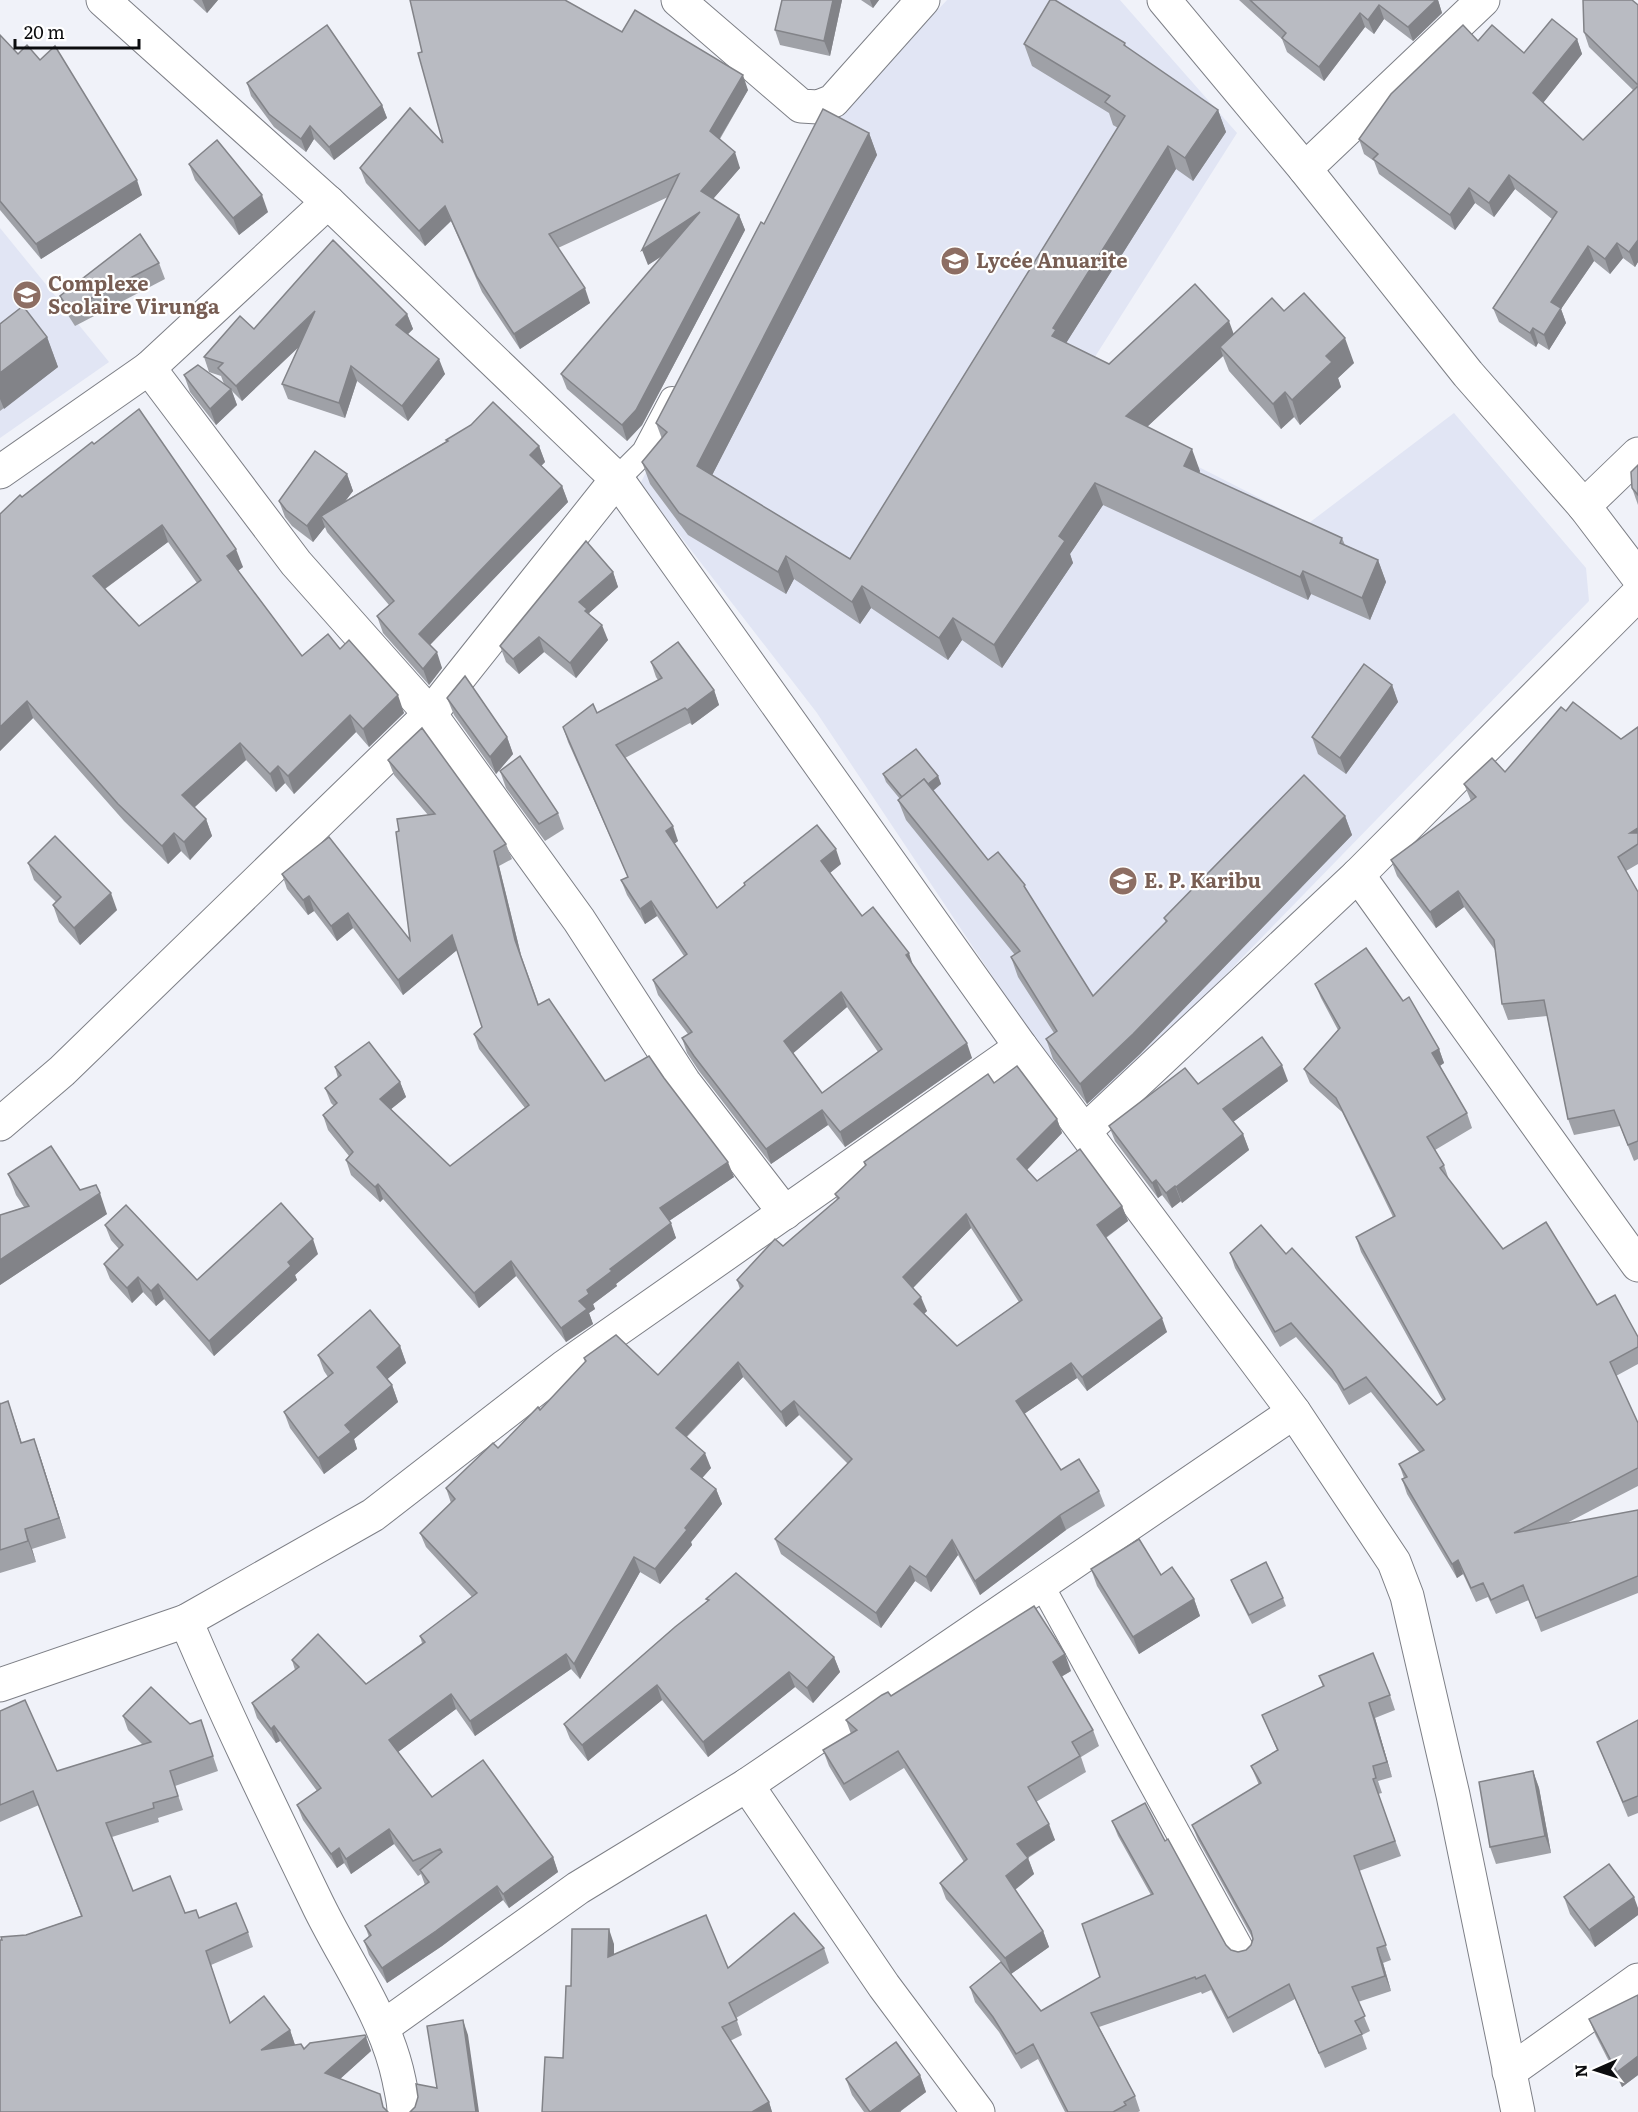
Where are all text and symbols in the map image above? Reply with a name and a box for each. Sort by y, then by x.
scale bar [15,12,140,50]
text: 20 m [24,18,65,45]
place label: Lycée Anuarite [976,244,1128,274]
school or university icon: Lycée Anuarite [939,245,971,277]
place label: Complexe Scolaire Virunga [48,267,220,320]
school or university icon: Complexe Scolaire Virunga [11,279,43,311]
place label: E. P. Karibu [1144,864,1261,894]
school or university icon: E. P. Karibu [1107,865,1139,897]
north arrow [1566,2040,1626,2100]
text: N [1568,2063,1592,2078]

